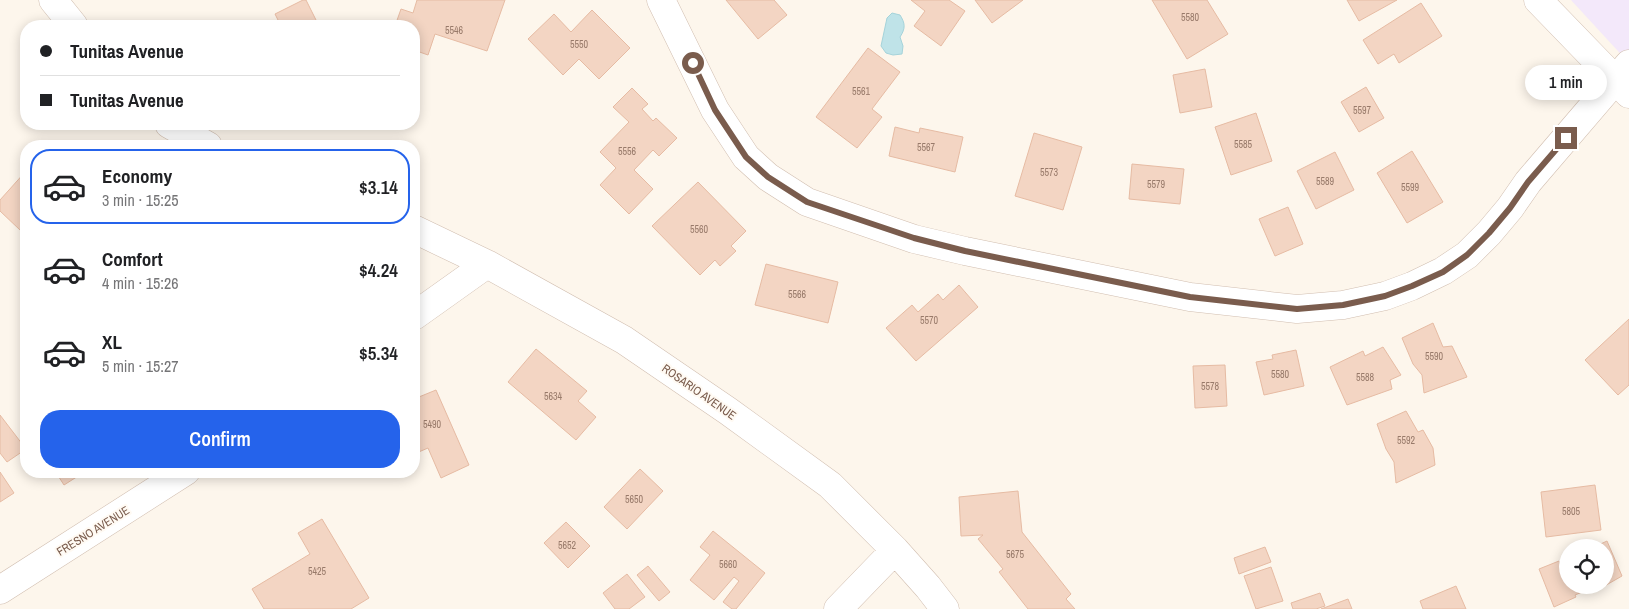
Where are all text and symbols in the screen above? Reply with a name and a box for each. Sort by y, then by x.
house number: 5580 [1181,11,1200,24]
house number: 5546 [445,24,464,37]
text: Tunitas Avenue [70,38,184,64]
house number: 5550 [570,38,589,51]
route start [682,52,704,74]
callout: 1 min [1525,66,1607,100]
text: 1 min [1549,71,1583,93]
house number: 5561 [852,85,871,98]
text: Tunitas Avenue [70,87,184,113]
house number: 5597 [1353,104,1372,117]
route end [1555,127,1577,149]
house number: 5585 [1234,138,1253,151]
house number: 5567 [917,141,936,154]
house number: 5556 [618,145,637,158]
text: Economy [102,163,172,189]
icon: car [42,164,87,209]
house number: 5573 [1040,166,1059,179]
text: $3.14 [359,174,398,200]
house number: 5589 [1316,175,1335,188]
house number: 5579 [1147,178,1166,191]
house number: 5599 [1401,181,1420,194]
text: 3 min · 15:25 [102,189,179,211]
house number: 5560 [690,223,709,236]
text: Comfort [102,246,163,272]
icon: car [42,247,87,292]
text: $4.24 [359,257,398,283]
text: 4 min · 15:26 [102,272,179,294]
house number: 5566 [788,288,807,301]
house number: 5570 [920,314,939,327]
text: XL [102,329,122,355]
icon: car [42,330,87,375]
text: $5.34 [359,340,398,366]
house number: 5590 [1425,350,1444,363]
text: 5 min · 15:27 [102,355,179,377]
street label: ROSARIO AVENUE [659,360,739,424]
house number: 5580 [1271,368,1290,381]
house number: 5588 [1356,371,1375,384]
house number: 5578 [1201,380,1220,393]
house number: 5634 [544,390,563,403]
button: Confirm [40,410,400,468]
house number: 5490 [423,418,442,431]
house number: 5592 [1397,434,1416,447]
house number: 5650 [625,493,644,506]
street label: FRESNO AVENUE [54,502,132,560]
house number: 5805 [1562,505,1581,518]
house number: 5652 [558,539,577,552]
map controls [1559,539,1614,594]
button: locate [1559,539,1614,594]
house number: 5675 [1006,548,1025,561]
house number: 5660 [719,558,738,571]
house number: 5425 [308,565,327,578]

